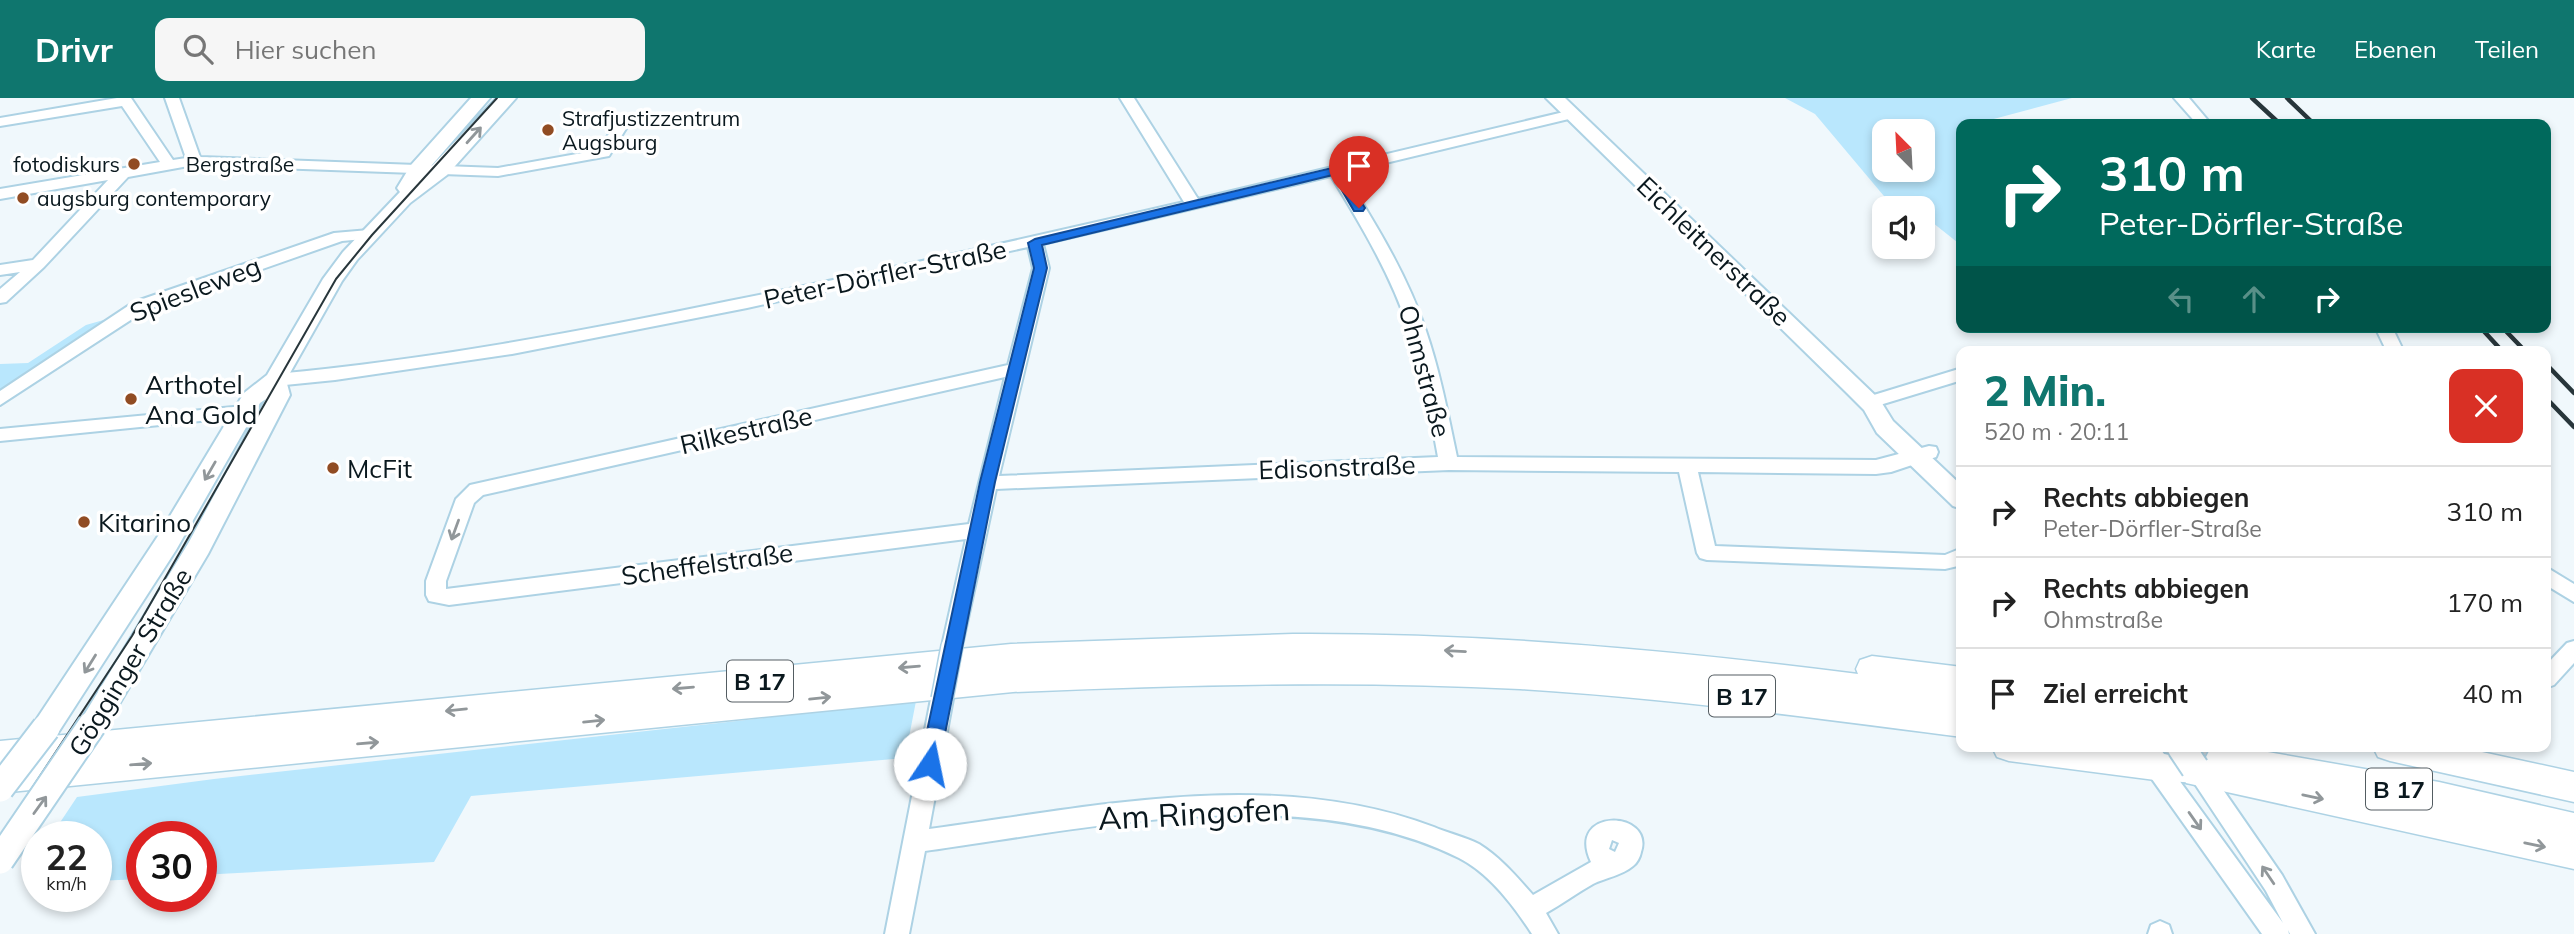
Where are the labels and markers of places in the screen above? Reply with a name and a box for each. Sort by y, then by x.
place label: Strafjustizzentrum Augsburg [562,105,740,155]
marker: Strafjustizzentrum Augsburg [540,122,556,138]
pin [1329,136,1389,208]
place label: fotodiskurs [13,151,120,177]
marker: fotodiskurs [126,156,142,172]
place label: augsburg contemporary [37,185,271,211]
marker: augsburg contemporary [15,190,31,206]
place label: Arthotel Ana Gold [145,368,257,431]
marker: Arthotel Ana Gold [123,391,139,407]
place label: McFit [347,452,412,485]
marker: McFit [325,460,341,476]
place label: Kitarino [98,506,191,539]
marker: Kitarino [76,514,92,530]

